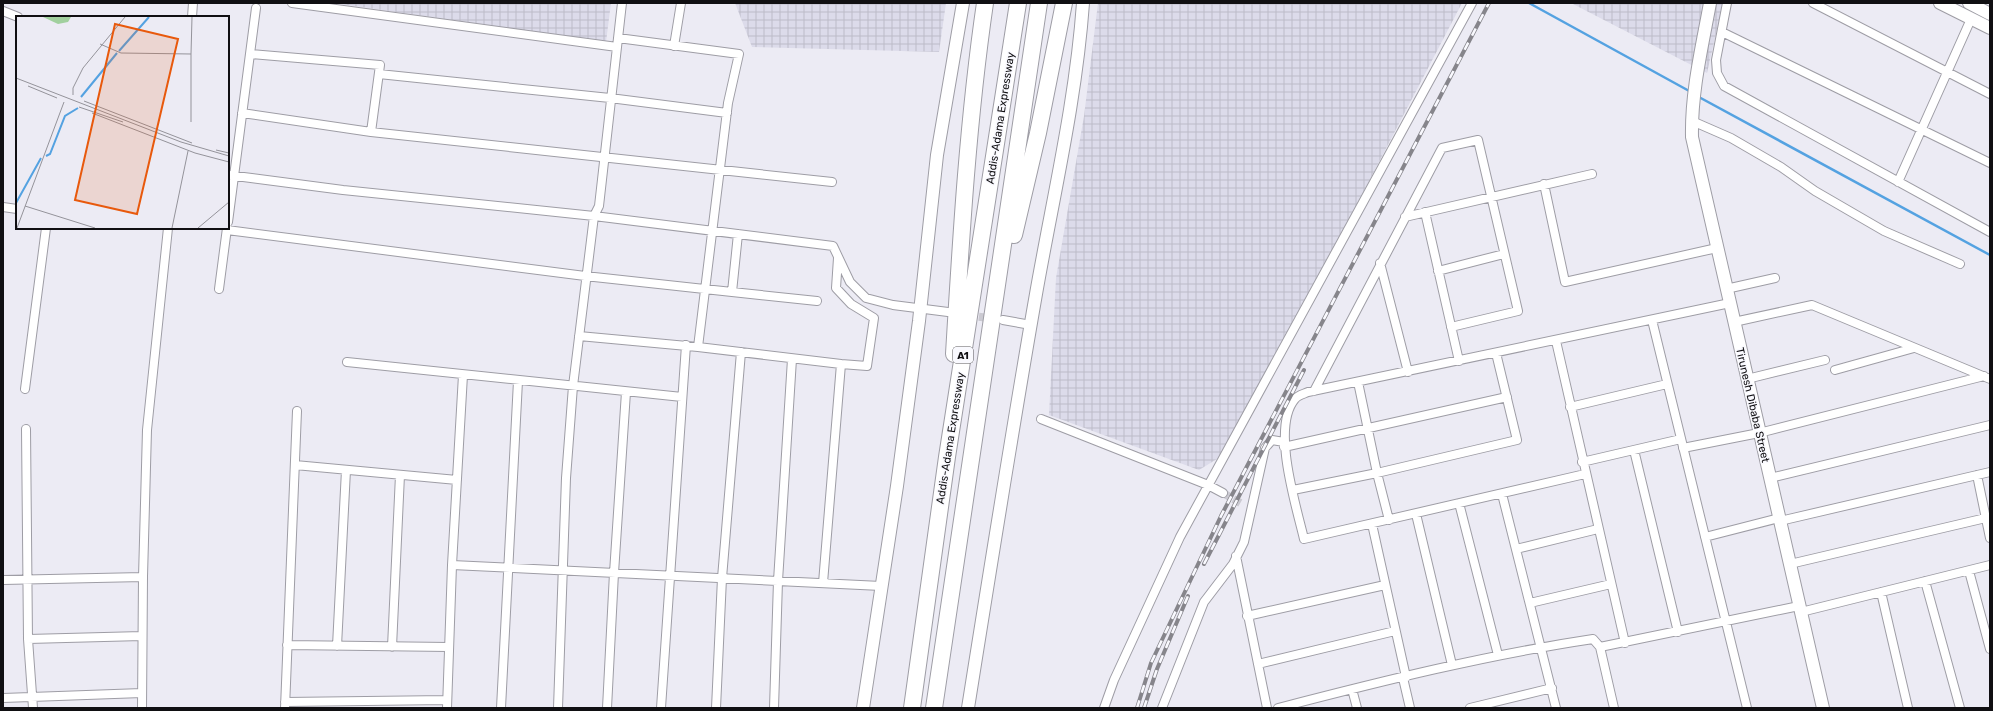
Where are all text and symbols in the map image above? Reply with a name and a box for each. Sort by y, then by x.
inset map [16,16,229,229]
street label: Addis-Adama Expressway [984,51,1017,185]
street label: Tirunesh Dibaba Street [1733,346,1772,465]
road number: A1 [953,347,973,363]
street label: Addis-Adama Expressway [934,371,967,505]

